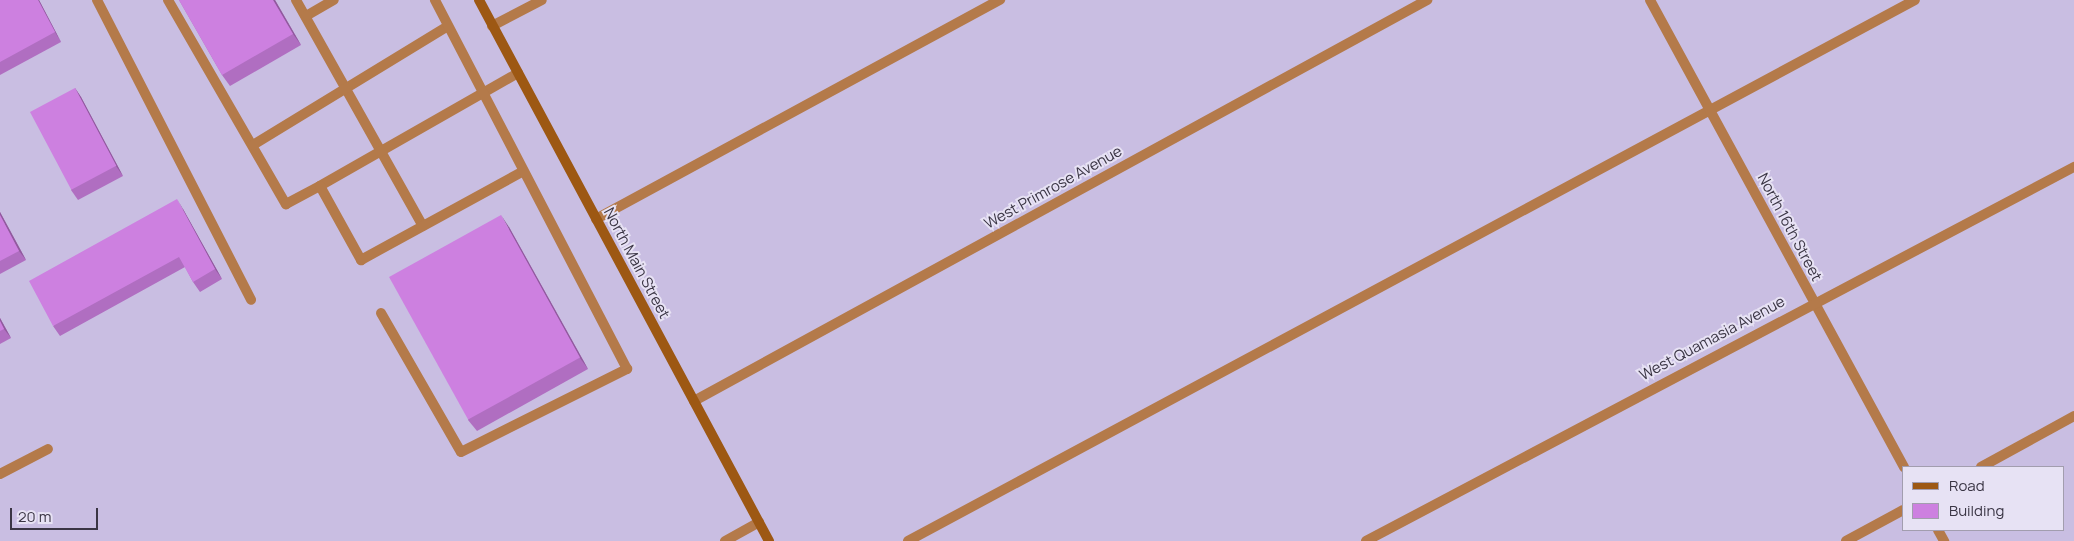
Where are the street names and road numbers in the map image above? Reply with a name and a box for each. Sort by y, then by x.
street label: West Primrose Avenue [981,142,1125,232]
street label: North 16th Street [1754,170,1826,284]
street label: North Main Street [600,205,674,321]
street label: West Quamasia Avenue [1636,292,1788,384]

